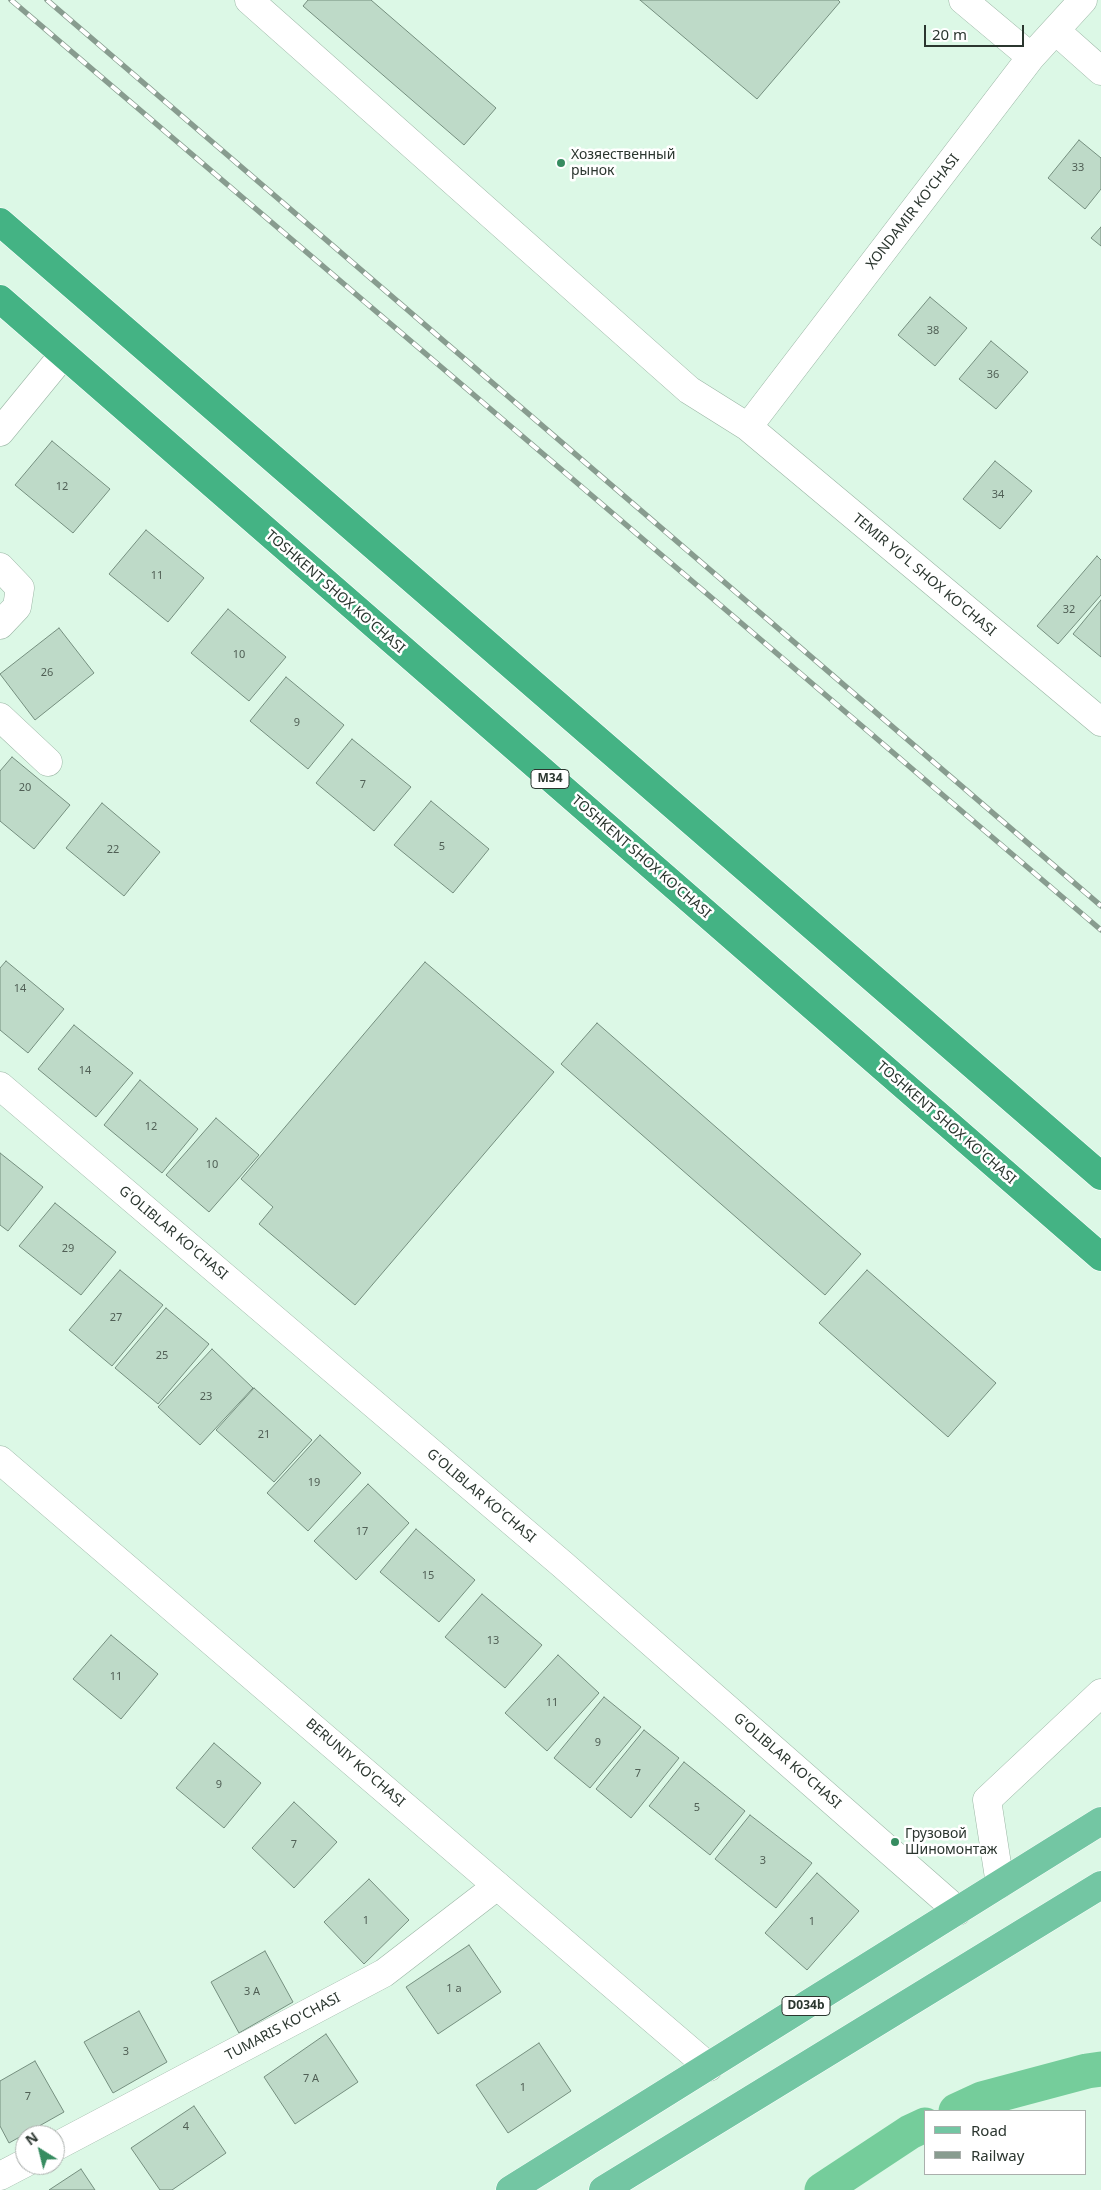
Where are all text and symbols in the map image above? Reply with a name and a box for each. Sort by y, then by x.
scale bar [926,15,1026,47]
text: 20 m [932,24,967,44]
place label: Хозяественный рынок [571,147,675,180]
street label: XONDAMIR KO'CHASI [863,151,963,273]
marker: Хозяественный рынок [555,157,567,169]
house number: 33 [1072,161,1084,175]
house number: 38 [927,324,939,338]
house number: 36 [987,368,999,382]
house number: 12 [56,480,68,494]
house number: 34 [992,488,1004,502]
street label: TEMIR YO'L SHOX KO'CHASI [849,510,999,640]
street label: TOSHKENT SHOX KO'CHASI [262,527,408,657]
house number: 11 [151,569,163,583]
house number: 32 [1063,603,1075,617]
house number: 10 [233,648,245,662]
house number: 26 [41,666,53,680]
house number: 9 [294,716,300,730]
road number: M34 [531,770,569,789]
house number: 7 [360,778,366,792]
house number: 20 [19,781,31,795]
street label: TOSHKENT SHOX KO'CHASI [568,792,714,922]
house number: 5 [439,840,445,854]
house number: 22 [107,843,119,857]
house number: 14 [14,982,26,996]
street label: TOSHKENT SHOX KO'CHASI [873,1058,1019,1188]
house number: 14 [79,1064,91,1078]
house number: 12 [145,1120,157,1134]
house number: 10 [206,1158,218,1172]
street label: G'OLIBLAR KO'CHASI [115,1182,231,1284]
house number: 29 [62,1242,74,1256]
house number: 27 [110,1311,122,1325]
house number: 25 [156,1349,168,1363]
house number: 23 [200,1390,212,1404]
house number: 21 [258,1428,270,1442]
street label: G'OLIBLAR KO'CHASI [423,1445,539,1547]
house number: 19 [308,1476,320,1490]
house number: 17 [356,1525,368,1539]
house number: 15 [422,1569,434,1583]
house number: 13 [487,1634,499,1648]
house number: 11 [110,1670,122,1684]
house number: 11 [546,1696,558,1710]
street label: G'OLIBLAR KO'CHASI [730,1710,844,1812]
street label: BERUNIY KO'CHASI [302,1715,408,1811]
house number: 9 [595,1736,601,1750]
house number: 7 [635,1767,641,1781]
house number: 9 [216,1778,222,1792]
house number: 5 [694,1801,700,1815]
place label: Грузовой Шиномонтаж [905,1826,997,1858]
marker: Грузовой Шиномонтаж [889,1836,901,1848]
house number: 7 [291,1838,297,1852]
house number: 3 [760,1854,766,1868]
house number: 1 [363,1914,369,1928]
house number: 1 [809,1915,815,1929]
house number: 1 а [446,1982,462,1996]
house number: 3 А [244,1985,260,1999]
street label: TUMARIS KO'CHASI [223,1990,343,2064]
road number: D034b [782,1996,830,2015]
house number: 3 [123,2045,129,2059]
house number: 7 А [303,2072,319,2086]
house number: 1 [520,2081,526,2095]
house number: 7 [25,2090,31,2104]
legend [924,2110,1086,2175]
house number: 4 [183,2120,189,2134]
text: Road [971,2120,1007,2140]
north arrow [15,2125,65,2175]
text: N [21,2127,42,2149]
text: Railway [971,2145,1024,2165]

